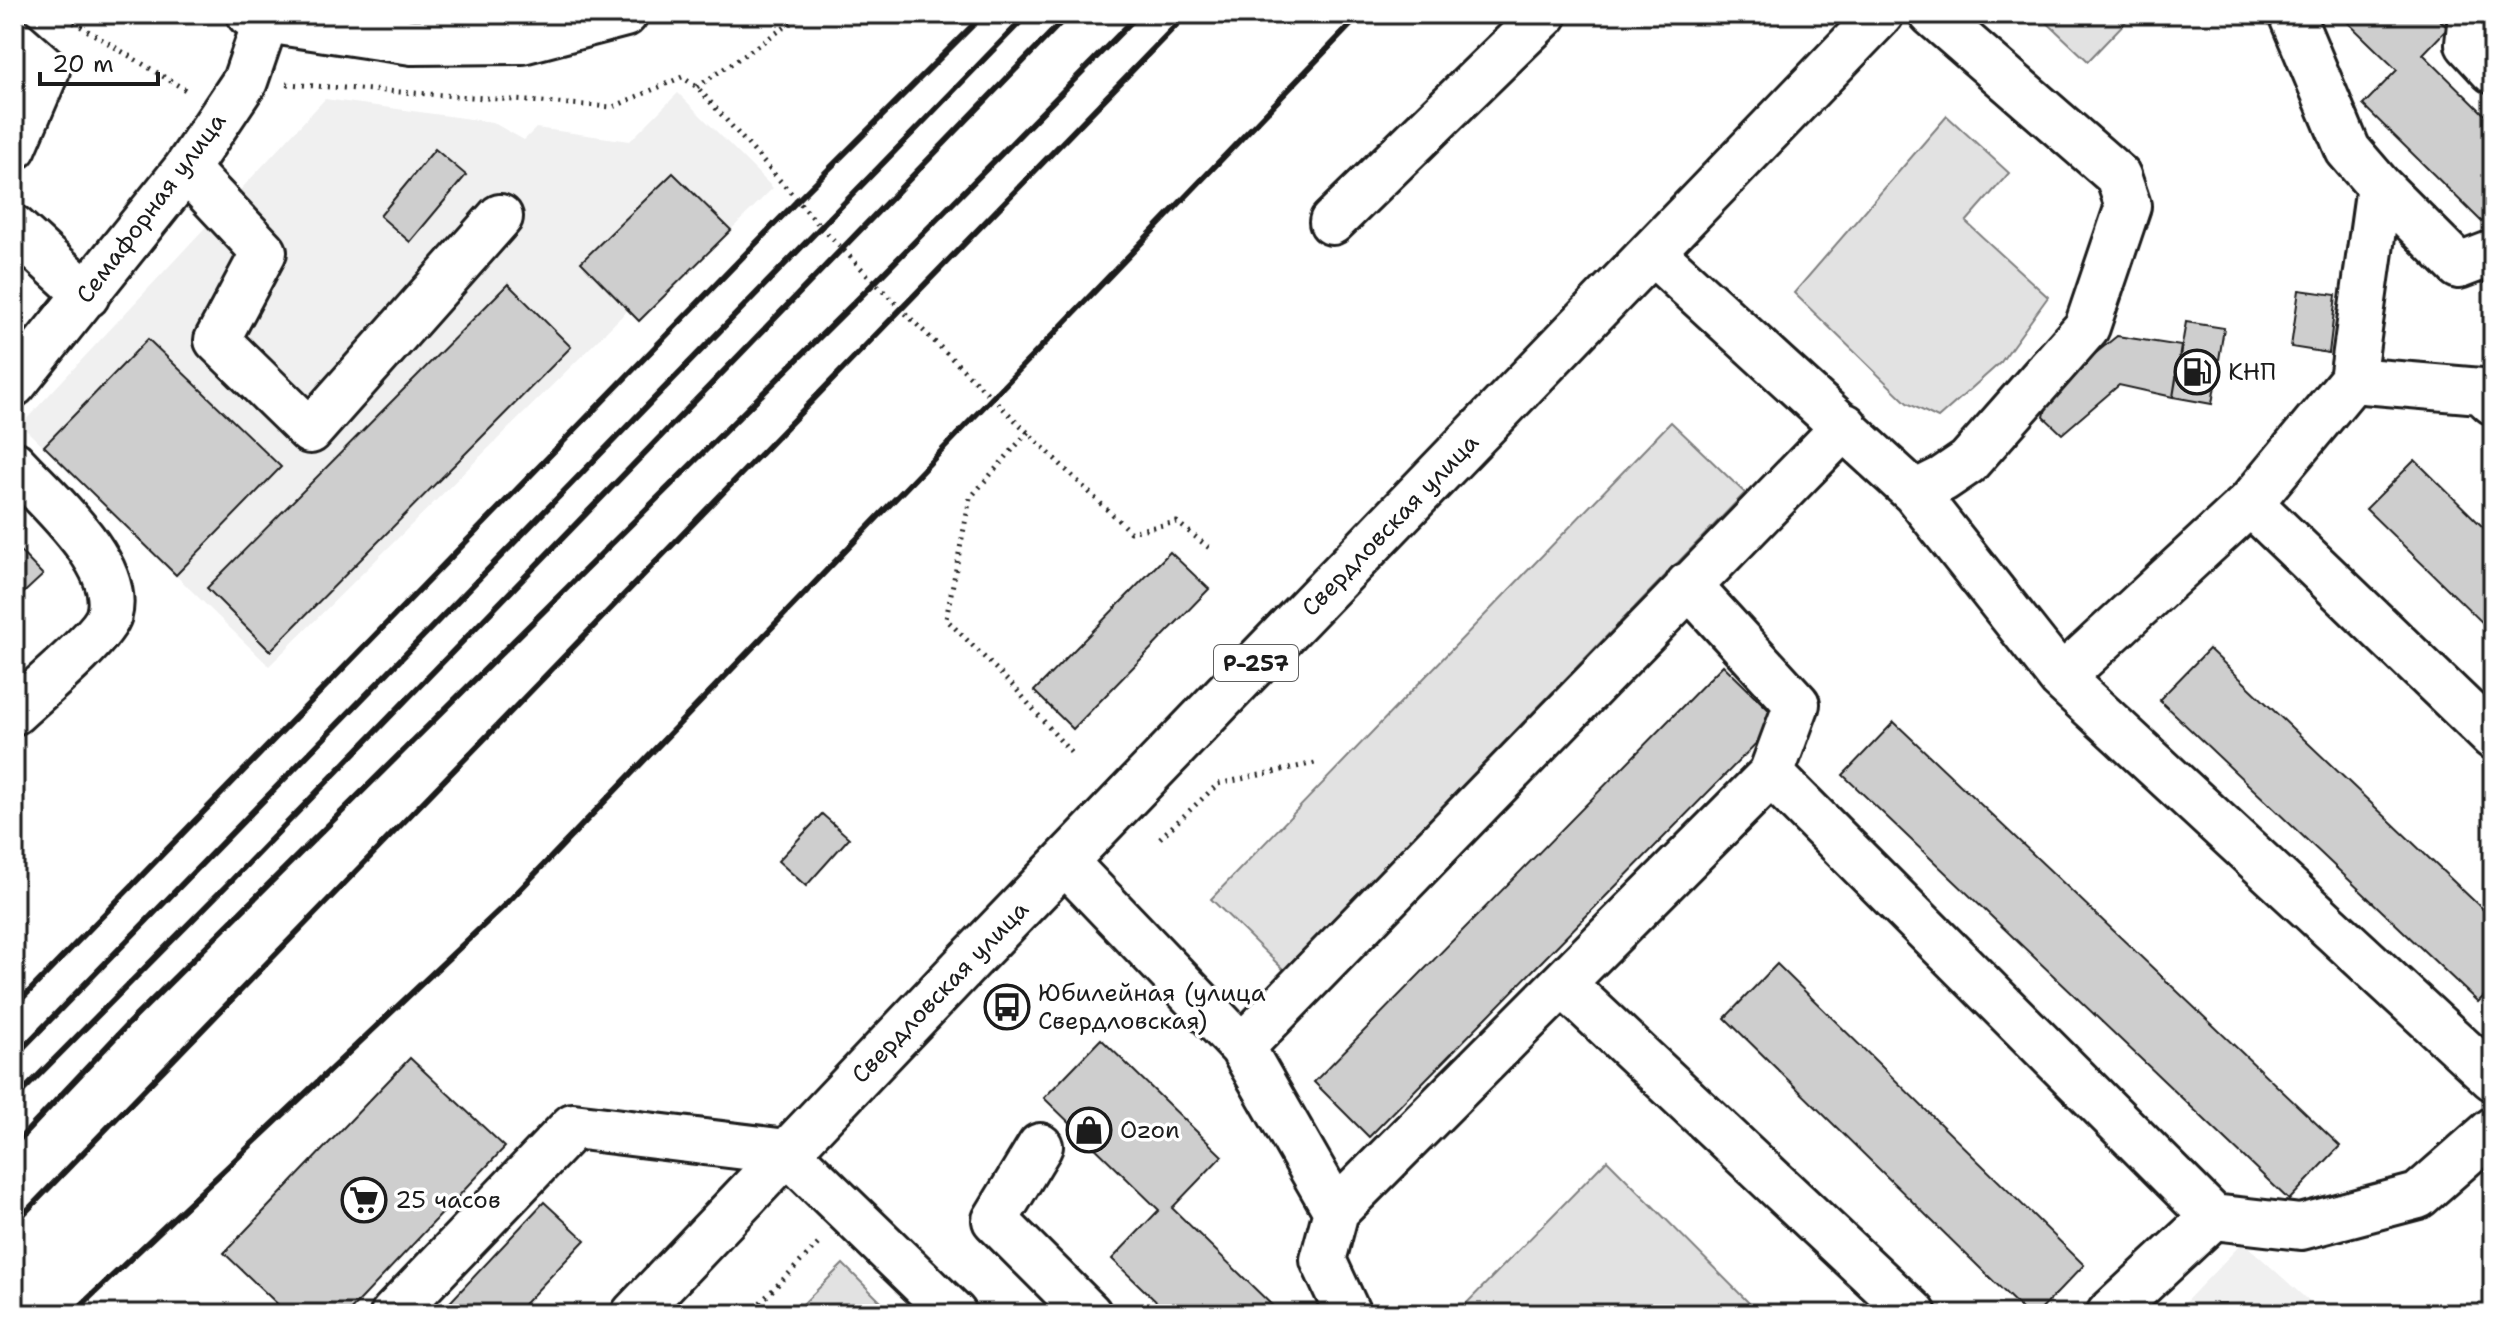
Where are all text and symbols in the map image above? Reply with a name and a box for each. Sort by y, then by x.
scale bar [40,36,158,86]
text: 20 m [52,48,114,80]
street label: Семафорная улица [69,106,233,310]
fuel station icon: КНП [2173,348,2221,396]
place label: КНП [2228,356,2276,388]
street label: Свердловская улица [1294,427,1486,623]
road number: Р-257 [1214,645,1298,681]
street label: Свердловская улица [844,894,1036,1090]
place label: Юбилейная (улица Свердловская) [1038,977,1266,1037]
bus stop icon: Юбилейная (улица Свердловская) [983,983,1031,1031]
shop icon: Ozon [1065,1106,1113,1154]
place label: Ozon [1120,1114,1180,1146]
supermarket icon: 25 часов [340,1176,388,1224]
place label: 25 часов [395,1184,501,1216]

